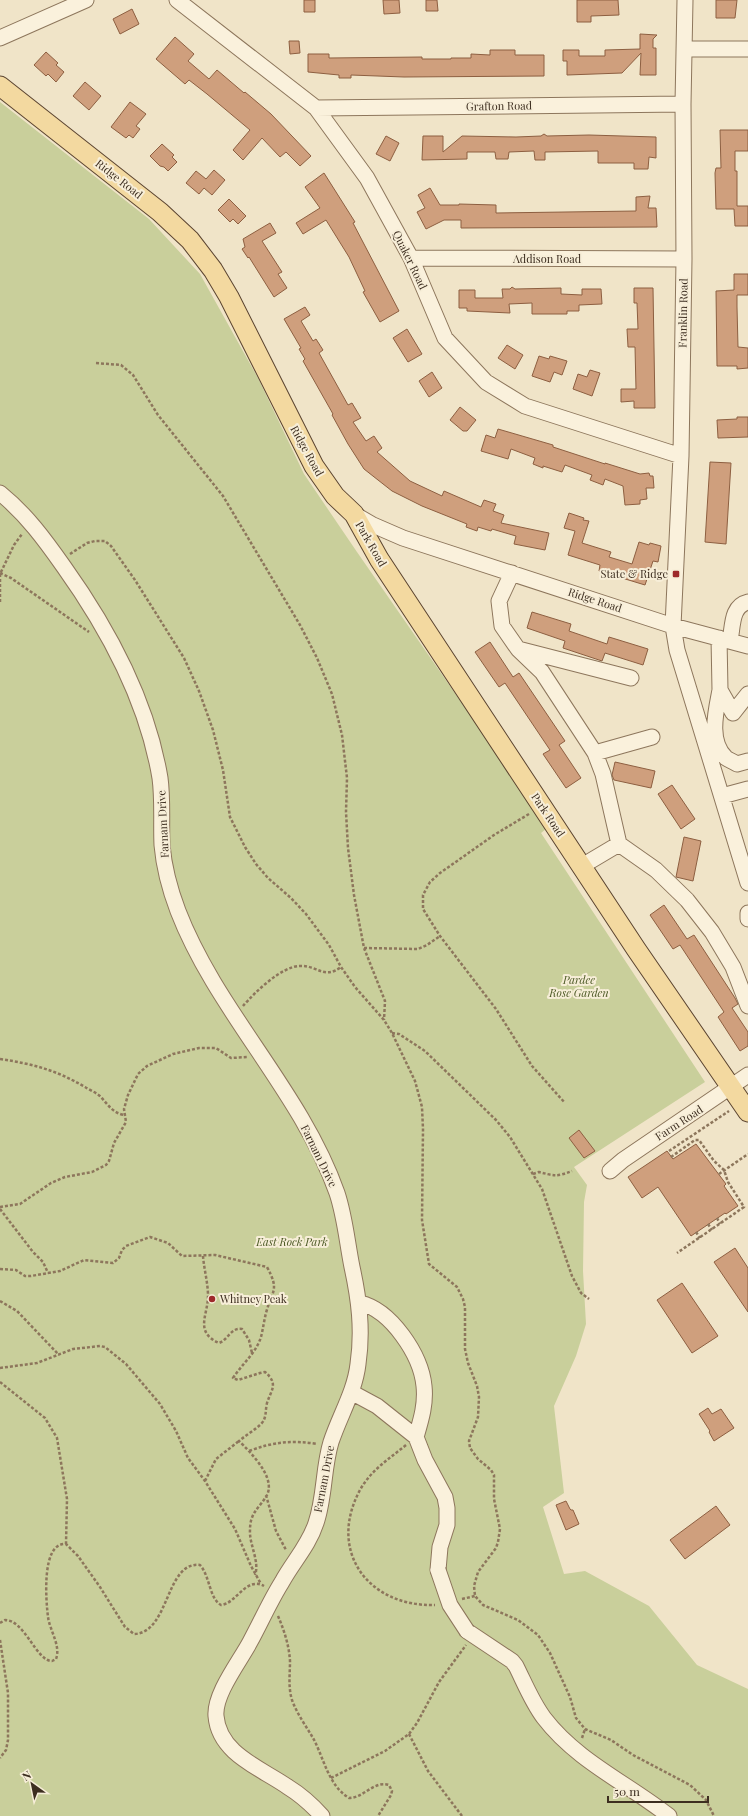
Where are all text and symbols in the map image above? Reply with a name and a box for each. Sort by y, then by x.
street label: Grafton Road [466,97,533,114]
street label: Ridge Road [93,156,146,202]
street label: Quaker Road [390,228,431,292]
street label: Addison Road [512,251,582,266]
street label: Franklin Road [674,277,691,348]
street label: Ridge Road [287,423,328,479]
street label: Park Road [352,518,391,570]
place label: State & Ridge [601,566,668,581]
marker: State & Ridge [671,569,681,579]
street label: Ridge Road [566,584,625,615]
street label: Farnam Drive [153,789,172,858]
street label: Park Road [528,790,569,840]
park label: Pardee Rose Garden [548,972,609,1000]
street label: Farm Road [652,1101,706,1144]
street label: Farnam Drive [298,1122,341,1190]
park label: East Rock Park [255,1234,328,1249]
place label: Whitney Peak [219,1291,287,1306]
marker: Whitney Peak [207,1294,217,1304]
street label: Farnam Drive [310,1444,337,1514]
north arrow [12,1764,52,1804]
text: N [19,1767,34,1784]
scale bar [608,1778,708,1804]
text: 50 m [614,1783,640,1799]

